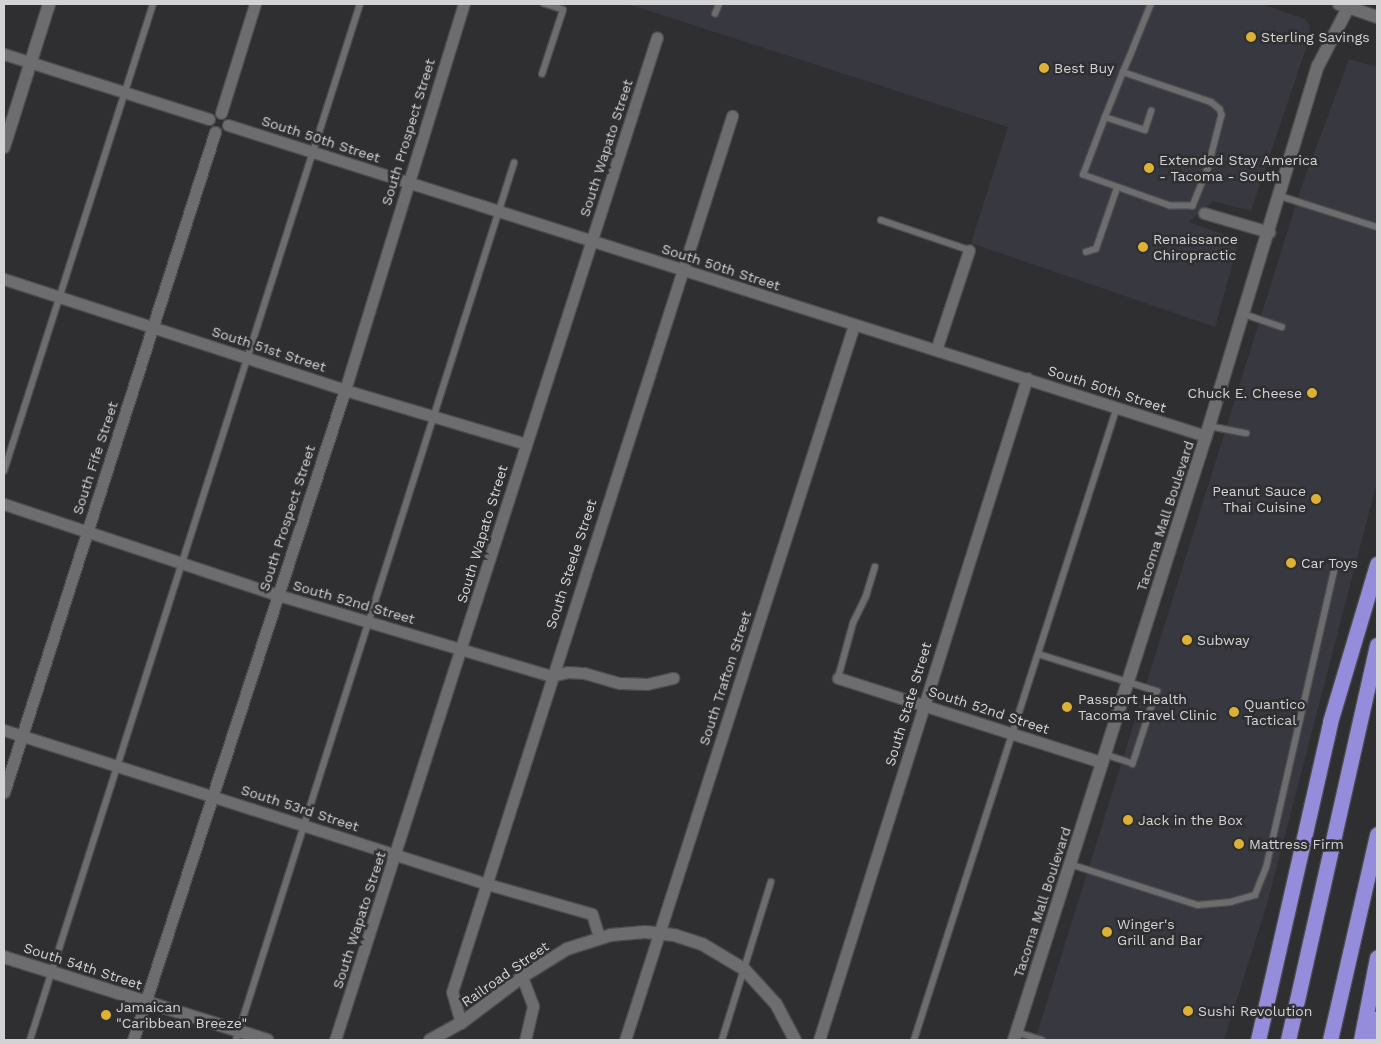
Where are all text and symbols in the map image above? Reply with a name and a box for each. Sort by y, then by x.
place label: Sterling Savings [1261,29,1370,45]
marker: Sterling Savings [1245,31,1257,43]
street label: South Prospect Street [378,57,438,207]
place label: Best Buy [1054,60,1114,76]
marker: Best Buy [1038,62,1050,74]
street label: South Wapato Street [576,77,636,219]
street label: South 50th Street [260,112,382,166]
place label: Extended Stay America - Tacoma - South [1159,152,1319,184]
marker: Extended Stay America - Tacoma - South [1143,162,1155,174]
place label: Renaissance Chiropractic [1153,231,1238,264]
street label: South 50th Street [660,240,782,294]
marker: Renaissance Chiropractic [1137,241,1149,253]
street label: South 51st Street [210,323,328,375]
street label: South 50th Street [1046,362,1168,416]
place label: Chuck E. Cheese [1187,385,1302,401]
marker: Chuck E. Cheese [1306,387,1318,399]
street label: South Fife Street [69,399,121,517]
street label: Tacoma Mall Boulevard [1133,438,1197,594]
street label: South Prospect Street [255,443,319,593]
street label: South Wapato Street [453,463,511,605]
place label: Peanut Sauce Thai Cuisine [1212,483,1306,516]
marker: Peanut Sauce Thai Cuisine [1310,493,1322,505]
street label: South Steele Street [542,497,600,631]
place label: Car Toys [1301,555,1359,571]
marker: Car Toys [1285,557,1297,569]
street label: South 52nd Street [291,577,417,627]
street label: South Trafton Street [695,608,755,748]
place label: Subway [1197,632,1249,648]
marker: Subway [1181,634,1193,646]
street label: South State Street [881,640,935,768]
street label: South 52nd Street [926,683,1052,737]
place label: Passport Health Tacoma Travel Clinic [1078,691,1218,724]
place label: Quantico Tactical [1244,696,1305,729]
marker: Passport Health Tacoma Travel Clinic [1060,700,1074,714]
marker: Quantico Tactical [1228,706,1240,718]
street label: South 53rd Street [239,781,361,835]
place label: Jack in the Box [1138,812,1243,828]
marker: Jack in the Box [1122,814,1134,826]
street label: Tacoma Mall Boulevard [1010,824,1074,980]
place label: Mattress Firm [1249,836,1344,852]
marker: Mattress Firm [1233,838,1245,850]
street label: South Wapato Street [329,849,389,991]
place label: Winger's Grill and Bar [1117,916,1203,949]
marker: Winger's Grill and Bar [1101,926,1113,938]
street label: Railroad Street [458,938,552,1010]
street label: South 54th Street [22,939,144,993]
place label: Jamaican "Caribbean Breeze" [116,999,247,1032]
place label: Sushi Revolution [1198,1003,1312,1019]
marker: Sushi Revolution [1182,1005,1194,1017]
marker: Jamaican "Caribbean Breeze" [100,1009,112,1021]

